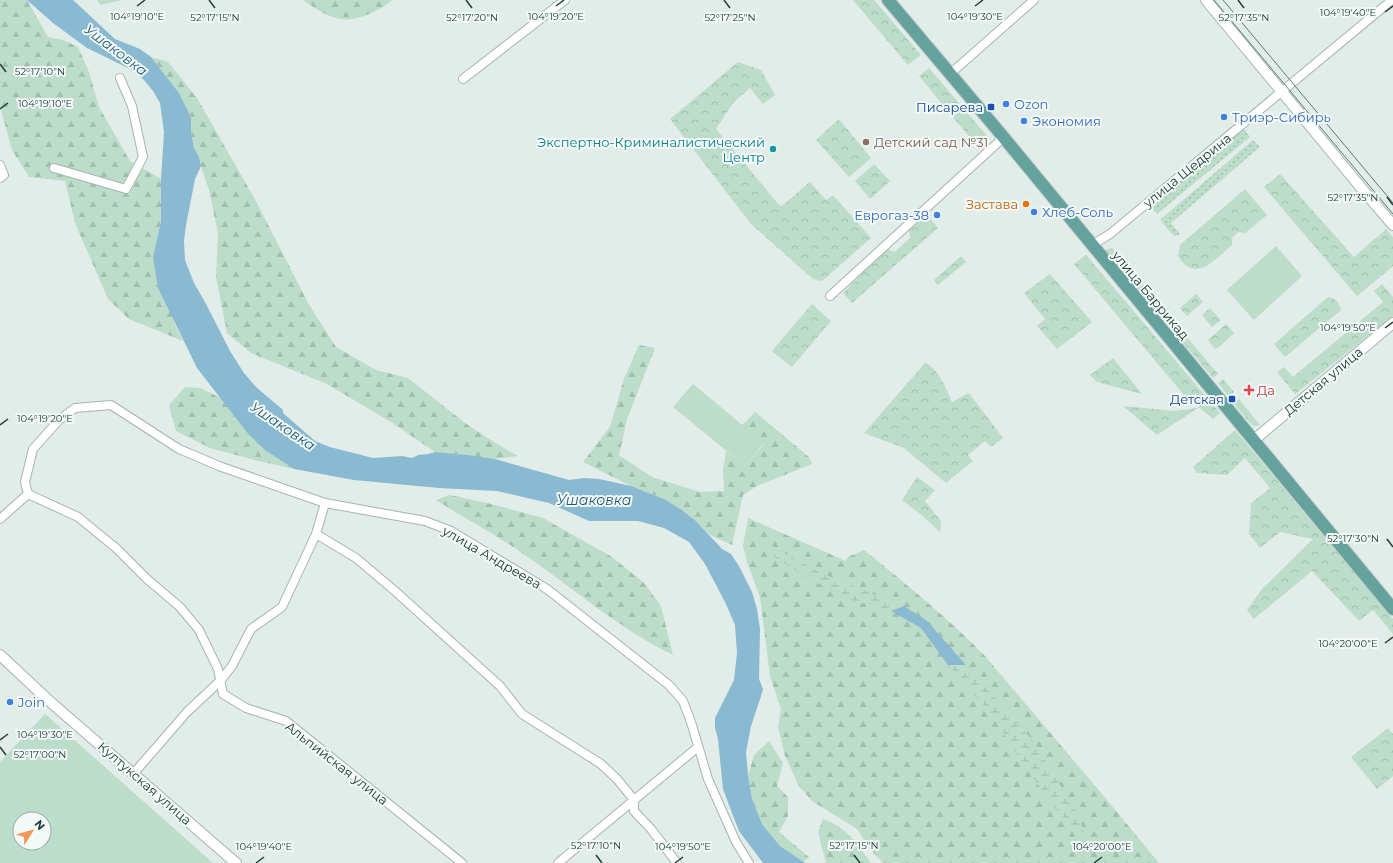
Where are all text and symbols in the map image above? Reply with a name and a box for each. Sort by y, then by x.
text: 104°19'40"E [1320,6,1376,19]
text: 104°19'10"E [110,10,164,23]
text: 104°19'20"E [528,10,584,23]
text: 104°19'30"E [947,10,1003,23]
text: 52°17'15"N [190,11,240,24]
text: 52°17'20"N [446,11,498,24]
text: 52°17'25"N [704,11,756,24]
text: 52°17'35"N [1219,11,1269,24]
water label: Ушаковка [81,20,151,80]
text: 52°17'10"N [15,65,65,78]
place label: Ozon [1014,96,1048,112]
text: 104°19'10"E [18,97,72,110]
place label: Писарева [916,99,983,115]
marker: Ozon [1001,99,1011,109]
marker: Писарева [986,102,996,112]
place label: Триэр-Сибирь [1232,109,1331,125]
marker: Триэр-Сибирь [1219,112,1229,122]
place label: Экономия [1032,113,1101,129]
marker: Экономия [1019,116,1029,126]
street label: улица Щедрина [1139,130,1234,211]
place label: Экспертно-Криминалистический Центр [537,134,765,165]
place label: Детский сад №31 [874,134,988,150]
marker: Детский сад №31 [861,137,871,147]
marker: Экспертно-Криминалистический Центр [768,144,778,154]
text: 52°17'35"N [1328,191,1378,204]
place label: Застава [966,196,1018,212]
marker: Застава [1021,199,1031,209]
place label: Хлеб-Соль [1042,204,1113,220]
place label: Еврогаз-38 [854,207,929,223]
marker: Хлеб-Соль [1029,207,1039,217]
marker: Еврогаз-38 [932,210,942,220]
street label: улица Баррикад [1108,246,1193,343]
text: 104°19'50"E [1320,321,1376,334]
street label: Детская улица [1280,343,1366,419]
place label: Да [1257,382,1275,398]
marker: Да [1244,385,1254,395]
place label: Детская [1170,391,1224,407]
marker: Детская [1227,394,1237,404]
water label: Ушаковка [247,398,319,454]
text: 104°19'20"E [17,412,73,425]
water label: Ушаковка [557,491,631,509]
street label: улица Андреева [439,522,544,592]
text: 52°17'30"N [1327,532,1379,545]
text: 104°20'00"E [1318,637,1378,650]
place label: Join [17,694,45,710]
marker: Join [5,697,15,707]
street label: Альпийская улица [282,718,392,808]
text: 104°19'30"E [17,728,73,741]
street label: Култукская улица [95,738,195,828]
text: 52°17'00"N [14,748,66,761]
north arrow [12,811,52,851]
text: N [32,817,48,833]
text: 52°17'10"N [571,839,621,852]
text: 52°17'15"N [829,839,879,852]
text: 104°19'40"E [236,840,292,853]
text: 104°19'50"E [655,840,711,853]
text: 104°20'00"E [1072,840,1132,853]

